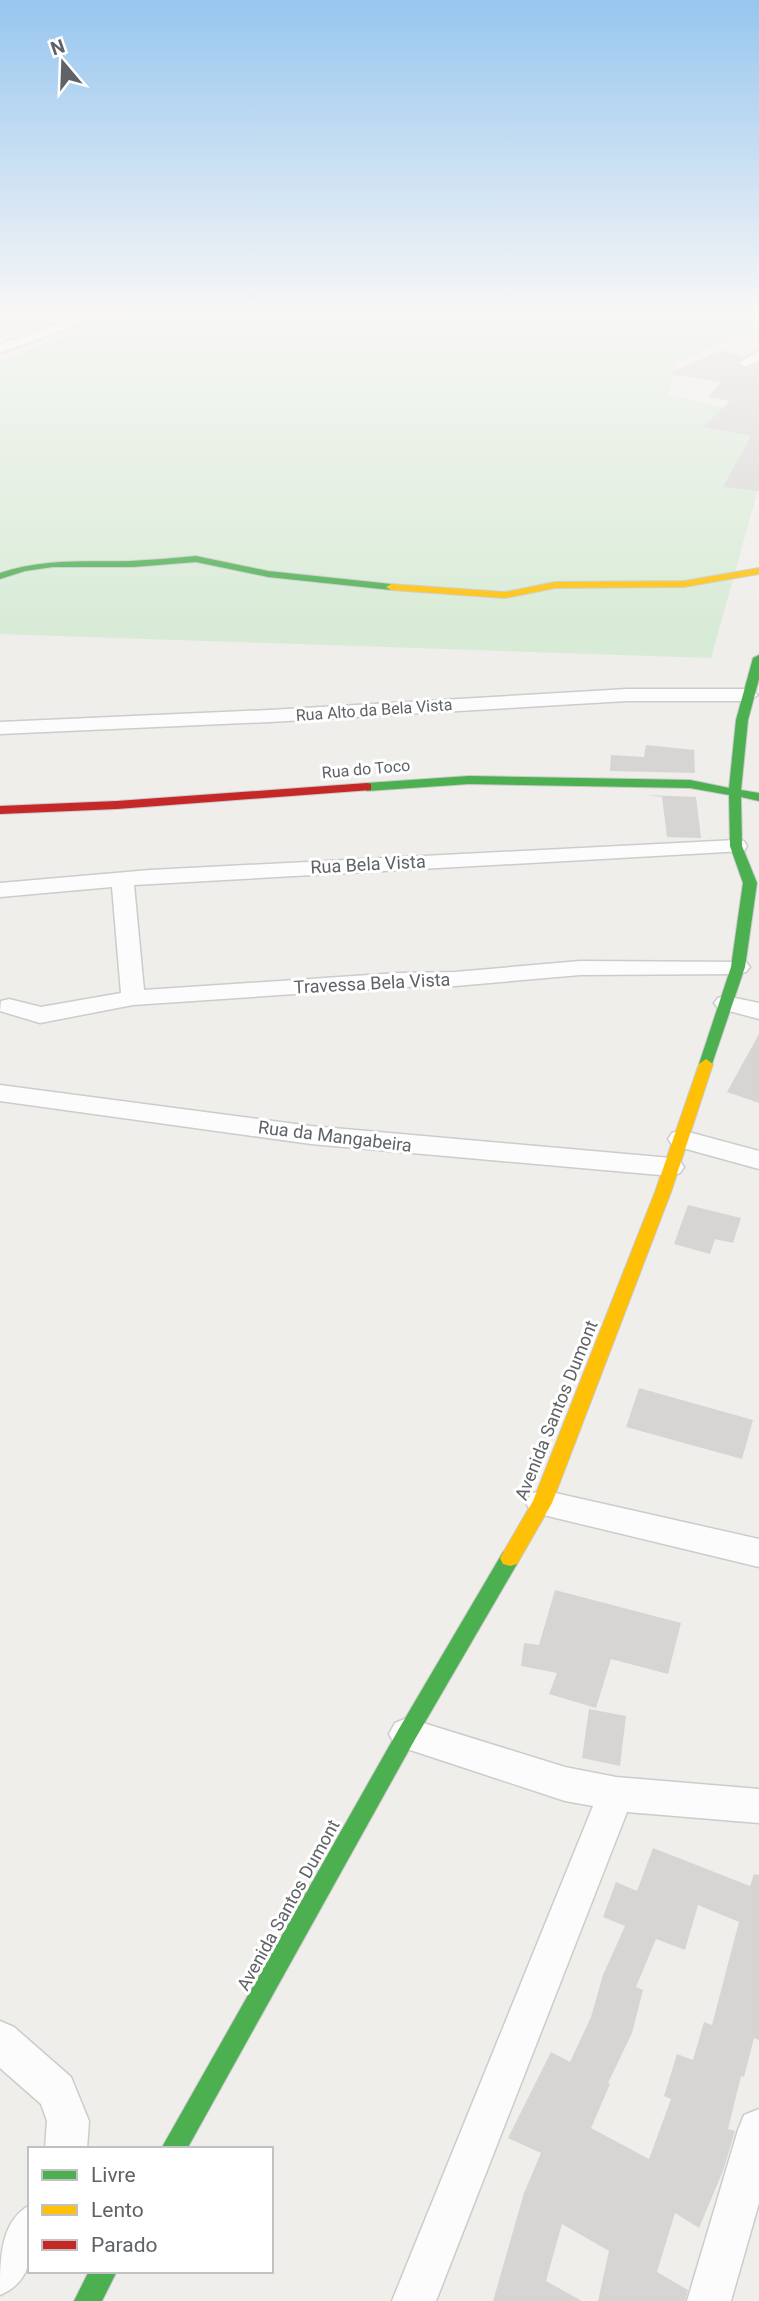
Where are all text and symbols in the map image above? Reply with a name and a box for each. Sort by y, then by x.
north arrow [28,28,98,98]
text: N [48,34,68,60]
street label: Rua Alto da Bela Vista [295,695,453,725]
street label: Rua do Toco [321,756,411,782]
street label: Rua Bela Vista [310,850,426,878]
street label: Travessa Bela Vista [293,968,451,998]
street label: Rua da Mangabeira [257,1116,413,1156]
street label: Avenida Santos Dumont [510,1317,602,1503]
street label: Avenida Santos Dumont [232,1816,344,1994]
legend [28,2147,273,2273]
text: Livre [91,2163,136,2187]
text: Lento [91,2198,144,2222]
text: Parado [91,2233,158,2257]

